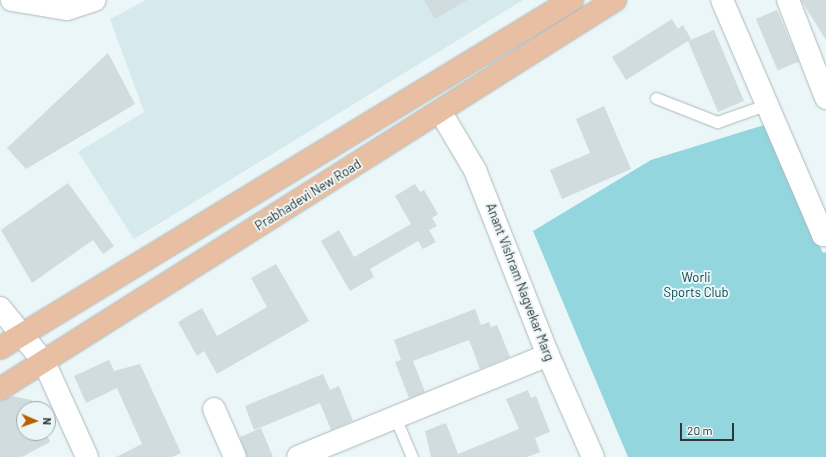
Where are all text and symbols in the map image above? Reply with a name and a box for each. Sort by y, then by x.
street label: Prabhadevi New Road [252,156,364,234]
street label: Anant Vishram Nagvekar Marg [483,201,557,363]
park label: Worli Sports Club [663,270,729,301]
north arrow [16,401,56,441]
scale bar [682,415,736,441]
text: N [41,418,54,425]
text: 20 m [687,423,713,437]

